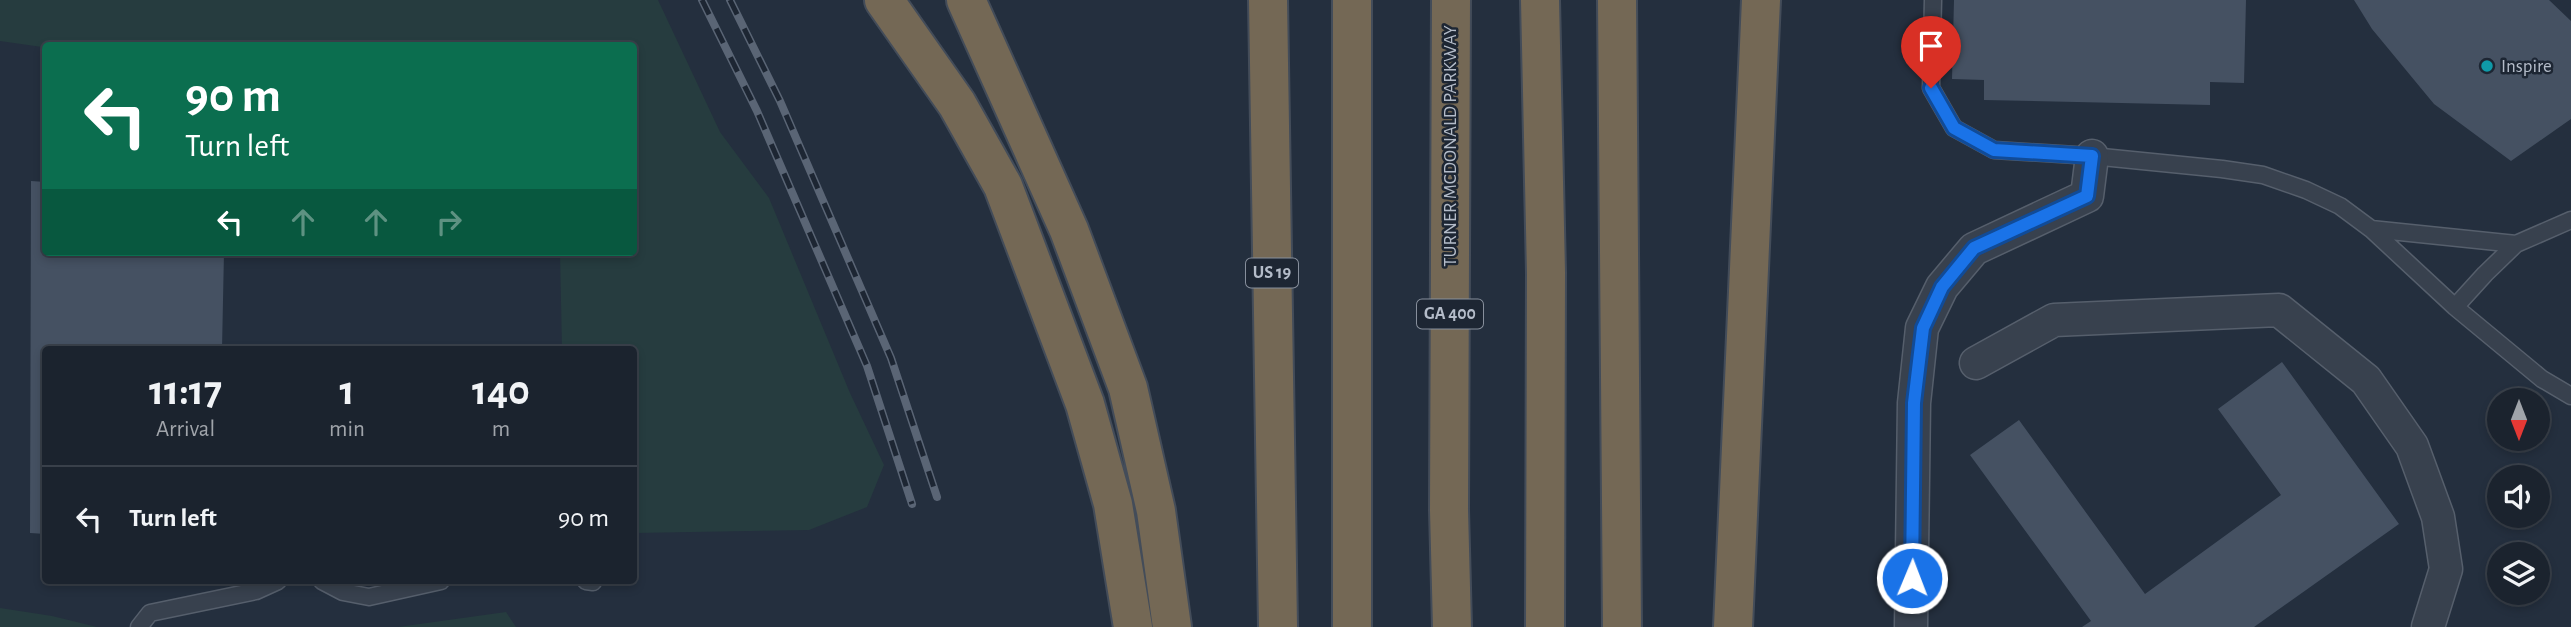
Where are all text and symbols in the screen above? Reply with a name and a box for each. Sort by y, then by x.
pin [1901,16,1961,88]
street label: TURNER MCDONALD PARKWAY [1441,25,1460,267]
icon: arrive [1912,27,1950,65]
place label: Inspire [2501,57,2552,76]
marker: Inspire [2479,58,2495,74]
icon: left [70,70,161,161]
text: 90 m [185,72,281,121]
text: Turn left [185,130,289,162]
icon: left [211,203,249,241]
icon: ahead [284,203,322,241]
icon: ahead [357,203,395,241]
icon: right [430,203,468,241]
road number: US 19 [1246,258,1298,288]
road number: GA 400 [1417,300,1483,328]
text: 11:17 [149,370,222,412]
text: 1 [339,370,355,412]
text: 140 [472,370,530,412]
north arrow [2487,388,2550,452]
map controls [2487,388,2550,605]
text: Arrival [156,418,215,441]
text: min [329,418,365,441]
text: m [492,418,510,441]
button: sound [2487,465,2550,528]
icon: left [70,500,108,538]
text: Turn left [129,505,217,531]
text: 90 m [558,505,609,531]
position arrow [1875,541,1949,615]
button: layers [2487,542,2550,605]

